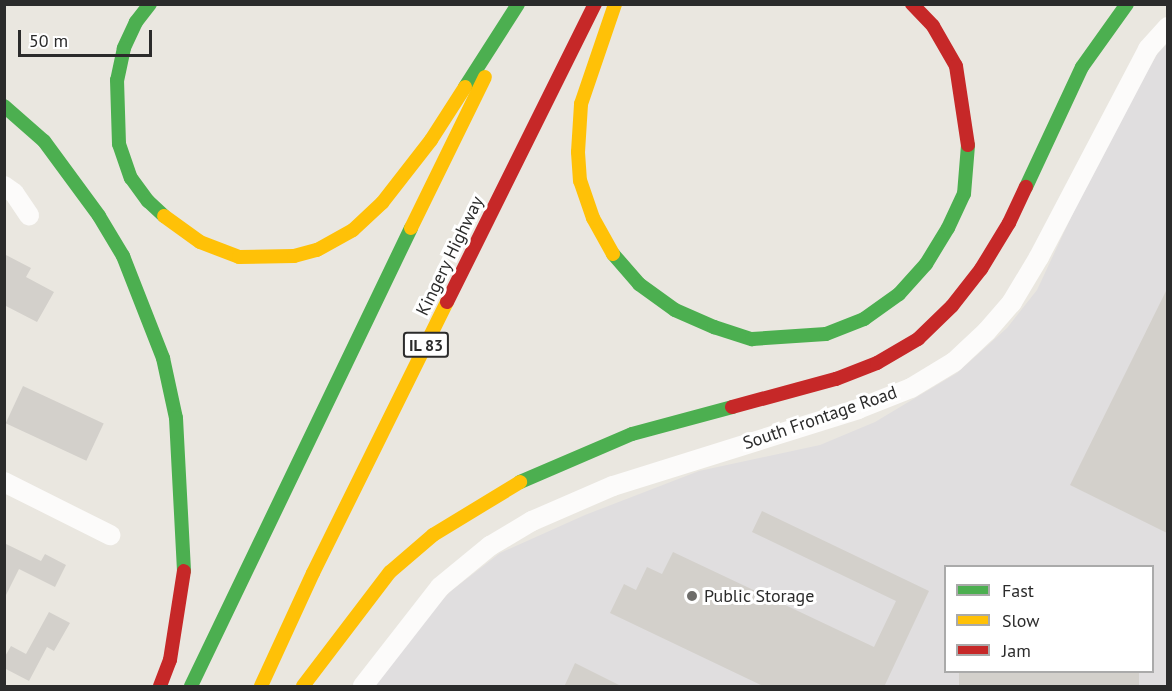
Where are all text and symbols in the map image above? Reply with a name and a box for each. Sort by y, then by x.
scale bar [21,18,154,56]
text: 50 m [29,29,68,52]
street label: Kingery Highway [412,193,488,319]
road number: IL 83 [402,332,450,358]
street label: South Frontage Road [740,382,900,454]
legend [944,565,1154,673]
text: Fast [1002,579,1034,602]
place label: Public Storage [704,585,815,607]
marker: Public Storage [685,589,699,603]
text: Slow [1002,609,1040,632]
text: Jam [1002,639,1031,662]

